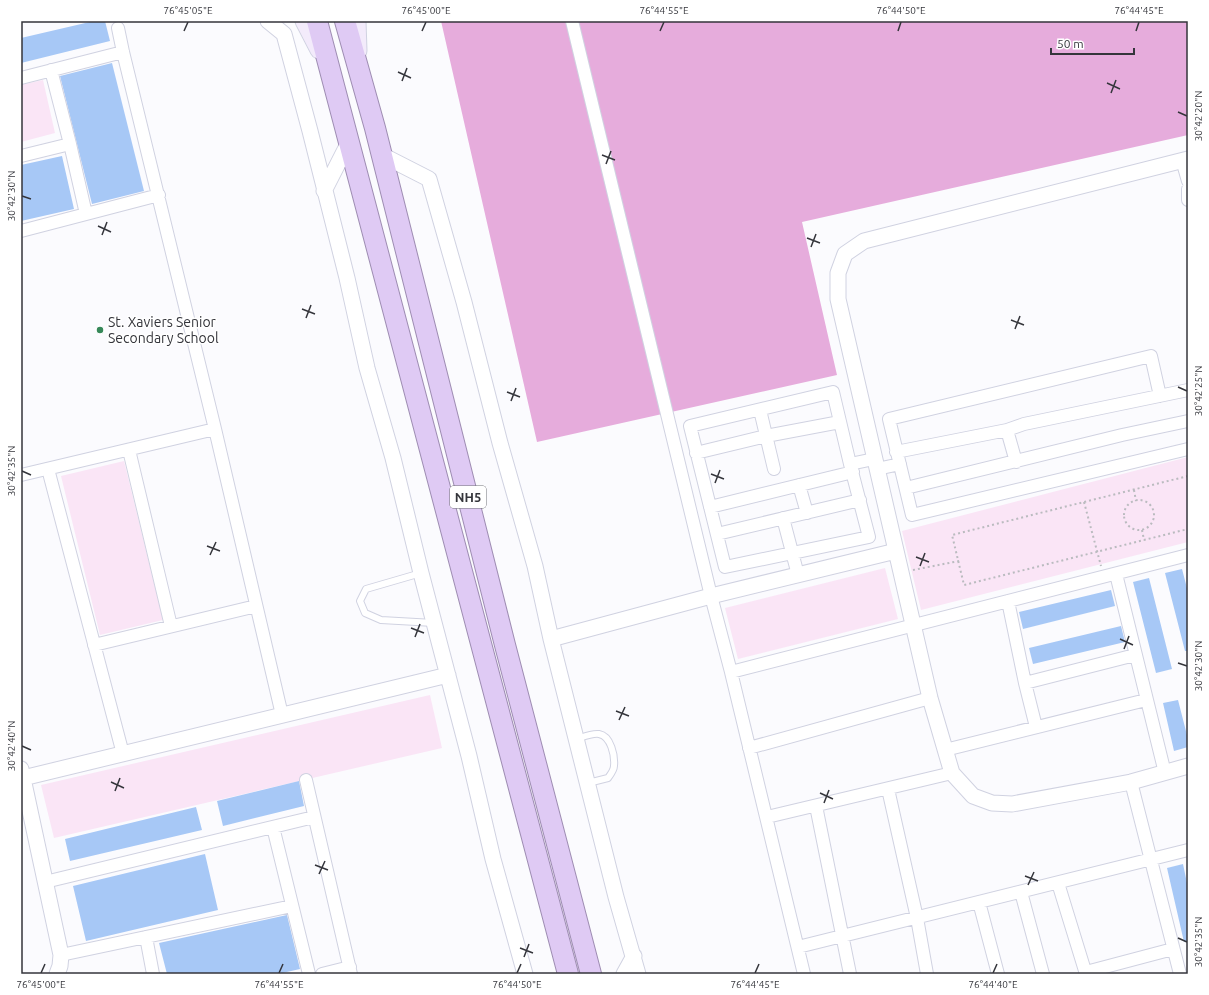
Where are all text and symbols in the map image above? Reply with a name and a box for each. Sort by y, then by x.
text: 76°45'05"E [163,5,213,16]
text: 76°45'00"E [401,5,451,16]
text: 76°44'55"E [639,5,689,16]
text: 76°44'50"E [876,5,926,16]
text: 76°44'45"E [1114,5,1164,16]
scale bar [1051,30,1134,56]
text: 50 m [1057,37,1084,50]
text: 30°42'20"N [1193,91,1204,141]
text: 30°42'30"N [6,171,17,221]
place label: St. Xaviers Senior Secondary School [108,314,219,346]
marker: St. Xaviers Senior Secondary School [95,325,105,335]
text: 30°42'25"N [1193,366,1204,416]
text: 30°42'35"N [6,446,17,496]
road number: NH5 [450,486,486,508]
text: 30°42'30"N [1193,641,1204,691]
text: 30°42'40"N [6,721,17,771]
text: 30°42'35"N [1193,917,1204,967]
text: 76°45'00"E [16,979,66,990]
text: 76°44'55"E [254,979,304,990]
text: 76°44'50"E [492,979,542,990]
text: 76°44'45"E [730,979,780,990]
text: 76°44'40"E [968,979,1018,990]

